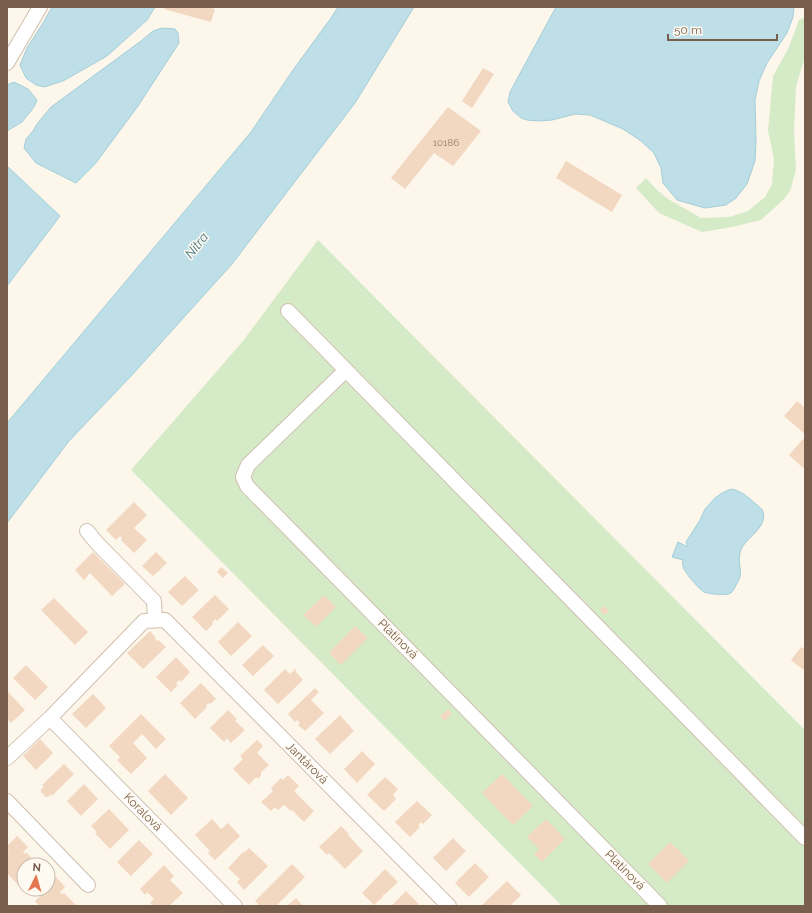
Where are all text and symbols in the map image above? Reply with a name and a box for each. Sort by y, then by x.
scale bar [668,16,777,42]
text: 50 m [674,23,702,37]
house number: 10186 [433,137,459,148]
water label: Nitra [182,229,211,261]
street label: Platinová [375,616,421,662]
street label: Jantárová [283,739,331,787]
street label: Koralová [121,790,165,834]
street label: Platinová [602,847,648,893]
north arrow [16,857,56,897]
text: N [32,861,42,874]

